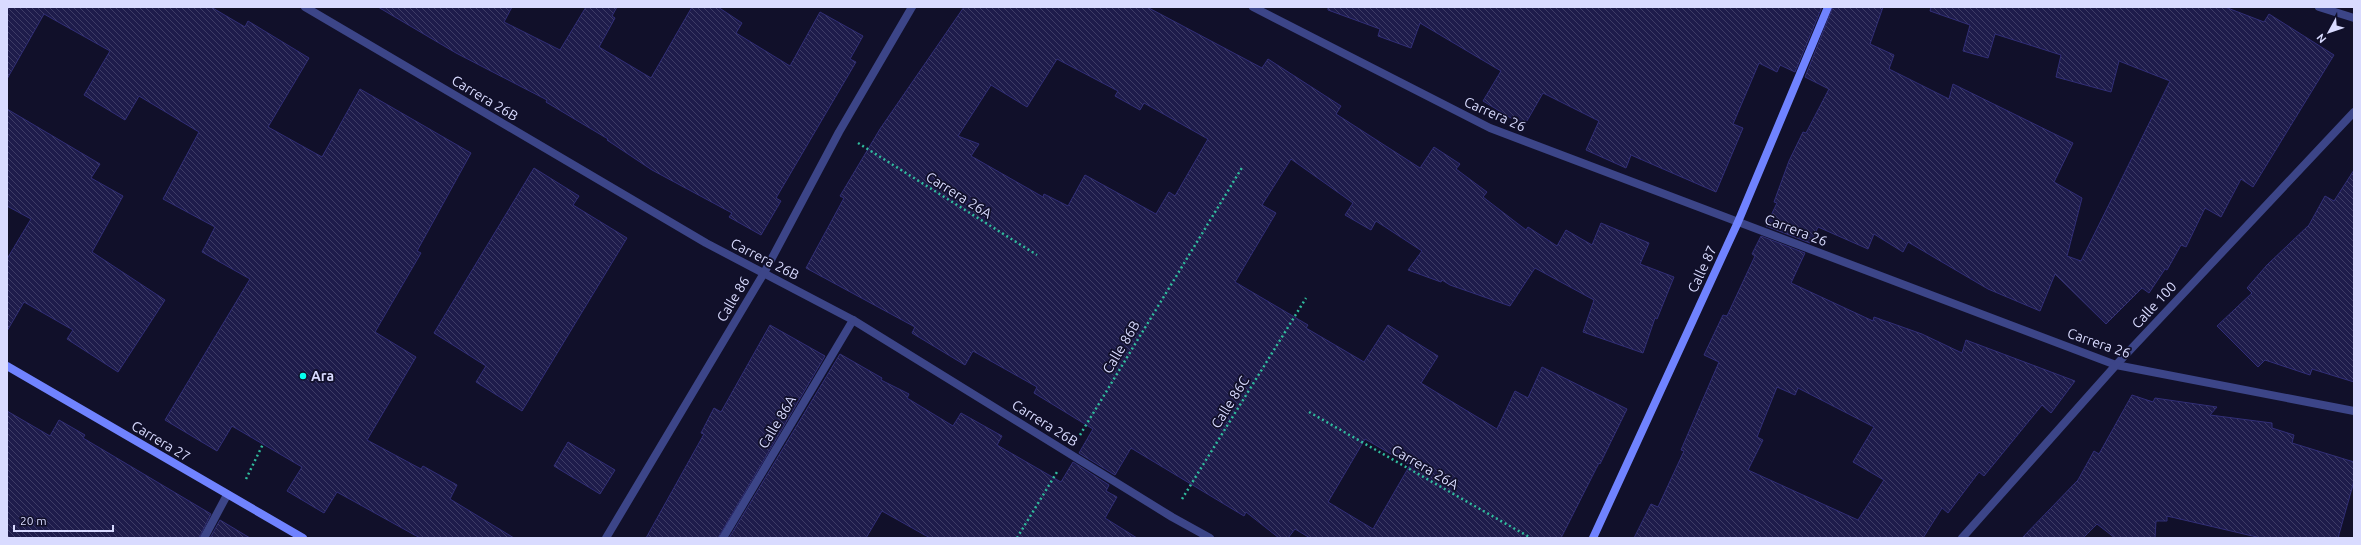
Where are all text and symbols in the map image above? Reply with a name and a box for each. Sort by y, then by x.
north arrow [2309,12,2349,52]
text: N [2314,31,2329,45]
street label: Carrera 26B [449,72,521,124]
street label: Carrera 26 [1462,93,1528,135]
street label: Carrera 26A [923,168,995,222]
street label: Carrera 26 [1763,211,1830,249]
street label: Carrera 26B [728,235,802,283]
street label: Calle 87 [1684,243,1720,295]
street label: Calle 86 [713,273,753,324]
street label: Calle 100 [2128,278,2180,332]
street label: Calle 86B [1099,318,1143,376]
street label: Carrera 26 [2065,325,2133,361]
place label: Ara [311,368,334,384]
marker: Ara [298,371,308,381]
street label: Calle 86C [1208,373,1252,431]
street label: Calle 86A [755,393,799,451]
street label: Carrera 26B [1009,396,1081,450]
street label: Carrera 27 [129,417,193,465]
street label: Carrera 26A [1389,441,1461,493]
scale bar [14,507,113,533]
text: 20 m [20,514,47,527]

